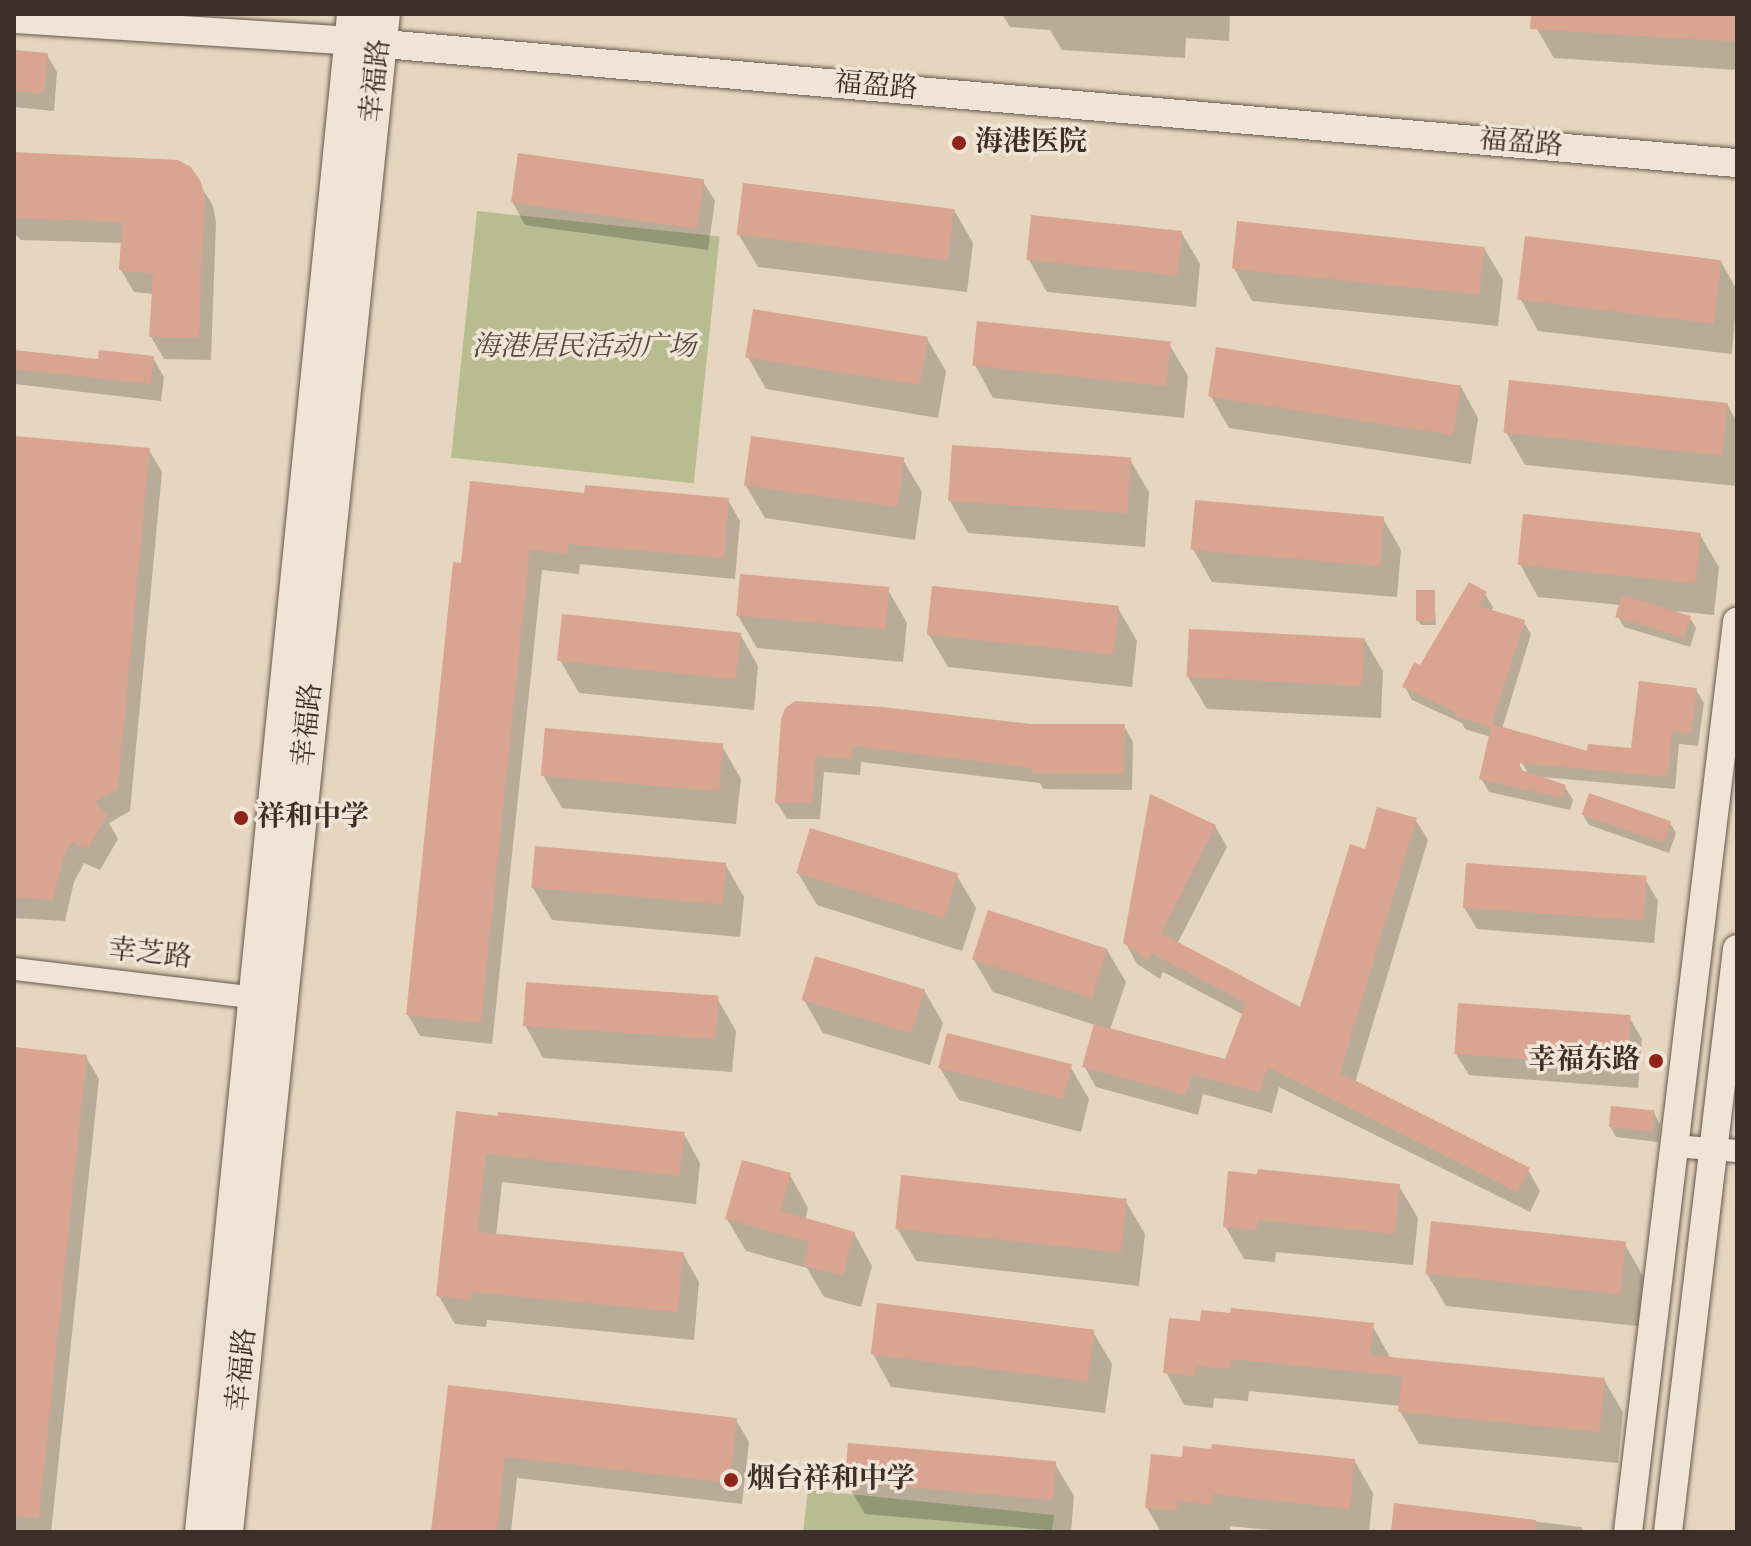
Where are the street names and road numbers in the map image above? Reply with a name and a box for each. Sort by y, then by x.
street label: 幸福路 [356,37,398,125]
street label: 福盈路 [833,67,919,107]
street label: 福盈路 [1478,124,1564,164]
street label: 幸福路 [288,681,330,769]
street label: 幸芝路 [106,934,194,976]
street label: 幸福路 [222,1326,264,1414]

